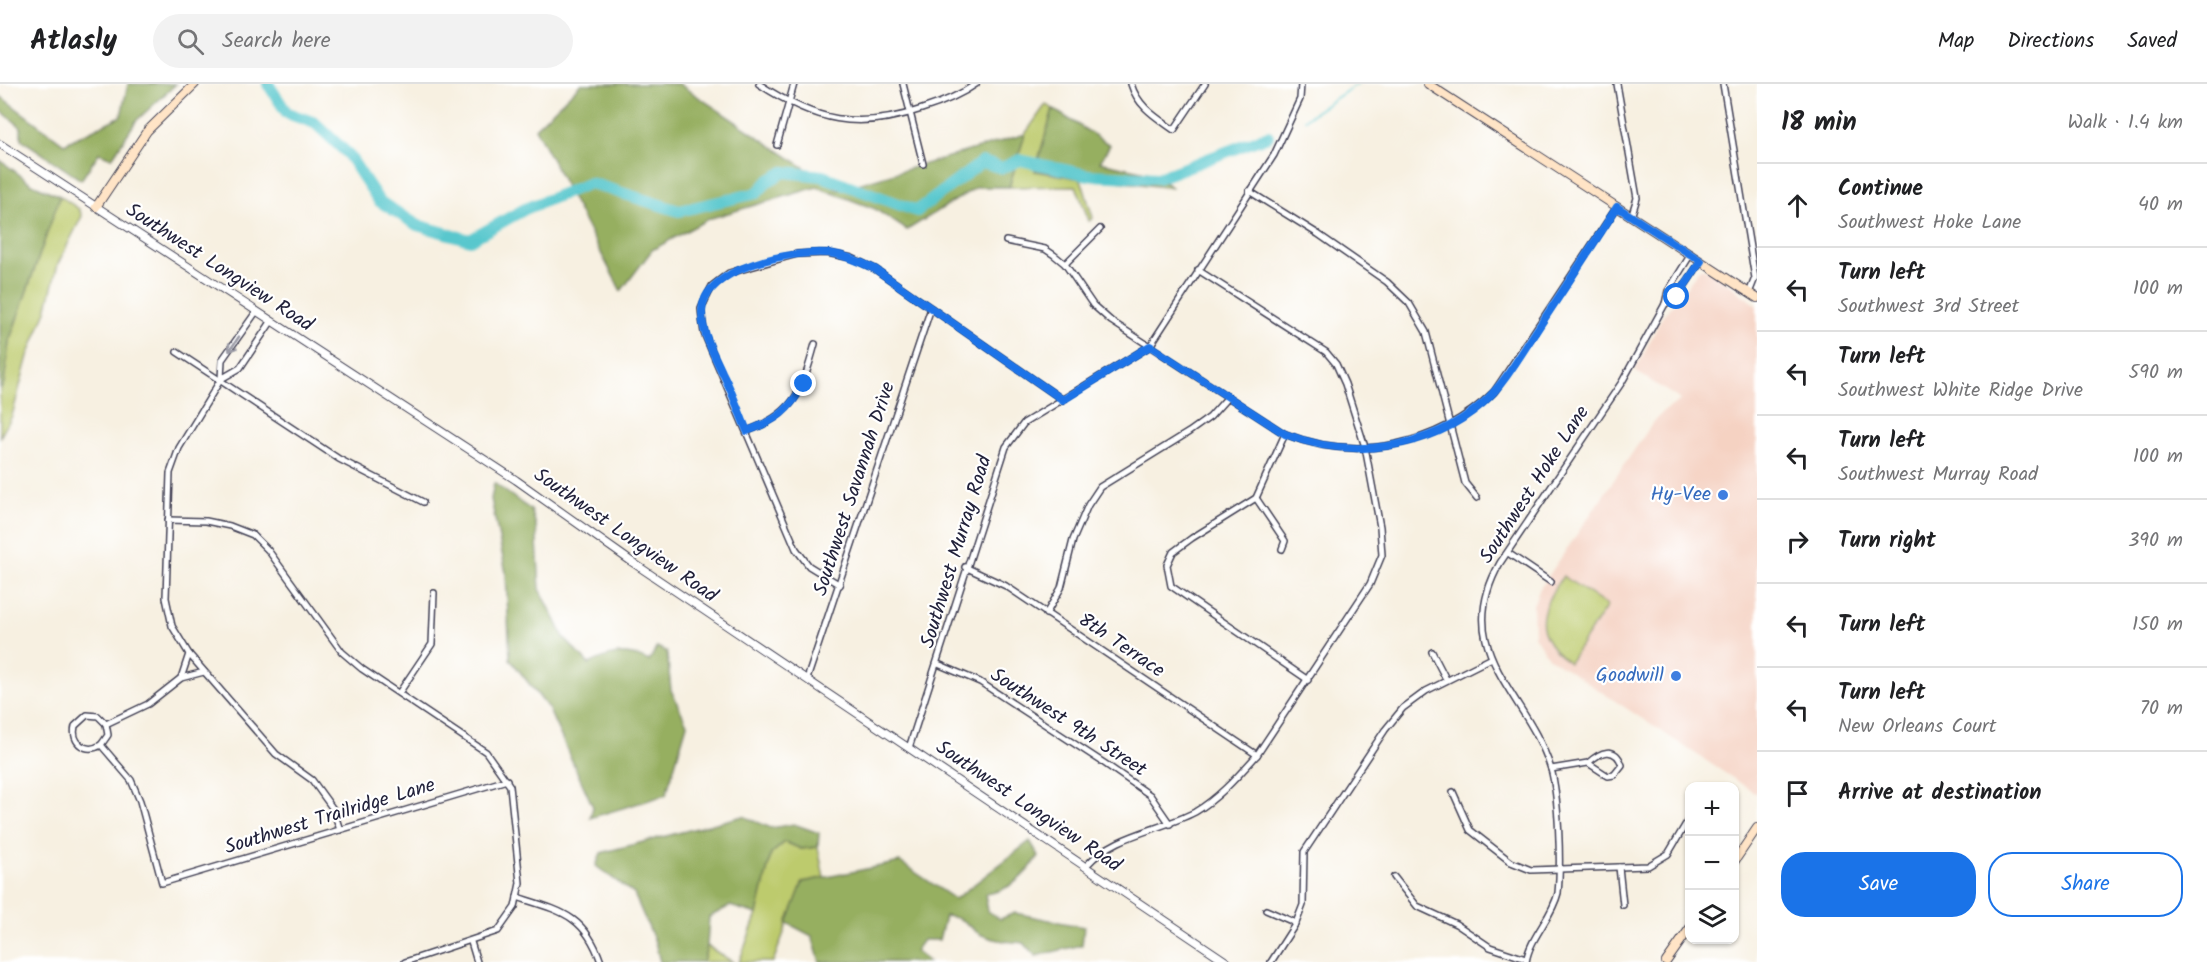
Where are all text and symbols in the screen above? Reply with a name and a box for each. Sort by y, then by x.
search box [153,14,573,68]
text: Atlasly [30,19,117,64]
text: Search here [222,24,331,59]
icon: search [174,25,207,58]
text: Map [1938,25,1974,58]
text: Directions [2007,25,2094,58]
text: Saved [2127,25,2177,58]
text: 18 min [1781,102,1857,144]
text: Walk · 1.4 km [2068,107,2183,139]
text: Continue [1838,172,1923,207]
icon: ahead [1781,189,1814,222]
text: 40 m [2138,189,2183,221]
street label: Southwest Longview Road [119,195,320,341]
text: Southwest Hoke Lane [1838,207,2021,239]
text: Turn left [1838,256,1925,291]
icon: left [1781,273,1814,306]
text: 100 m [2133,273,2183,305]
route start [1663,283,1689,309]
text: Southwest 3rd Street [1838,291,2019,323]
one-way arrow [228,335,240,352]
text: Turn left [1838,340,1925,375]
icon: left [1781,357,1814,390]
text: 590 m [2129,357,2183,389]
route end [790,370,816,396]
text: Southwest White Ridge Drive [1838,375,2083,407]
street label: Southwest Savannah Drive [805,378,905,600]
street label: Southwest Hoke Lane [1472,399,1598,571]
text: Turn left [1838,424,1925,459]
icon: left [1781,441,1814,474]
text: 100 m [2133,441,2183,473]
street label: Southwest Murray Road [912,451,1002,652]
text: Southwest Murray Road [1838,459,2038,491]
street label: Southwest Longview Road [526,460,724,612]
place label: Hy-Vee [1650,479,1711,511]
marker: Hy-Vee [1716,488,1730,502]
text: Turn right [1838,524,1936,559]
icon: right [1781,525,1814,558]
text: 390 m [2128,525,2183,557]
street label: 8th Terrace [1071,605,1171,687]
text: Turn left [1838,608,1925,643]
icon: left [1781,609,1814,642]
text: 150 m [2132,609,2183,641]
street label: Southwest 9th Street [983,660,1153,786]
place label: Goodwill [1596,660,1664,692]
marker: Goodwill [1669,669,1683,683]
text: Turn left [1838,676,1925,711]
icon: left [1781,693,1814,726]
text: 70 m [2140,693,2183,725]
text: New Orleans Court [1838,711,1996,743]
street label: Southwest Longview Road [929,733,1128,882]
street label: Southwest Trailridge Lane [221,770,439,864]
text: Arrive at destination [1838,776,2041,811]
icon: arrive [1781,777,1814,810]
map controls [1685,782,1739,944]
button: + [1685,782,1739,836]
button: − [1685,836,1739,890]
button: Save [1781,852,1976,917]
button: Share [1988,852,2183,917]
button: layers [1685,890,1739,944]

